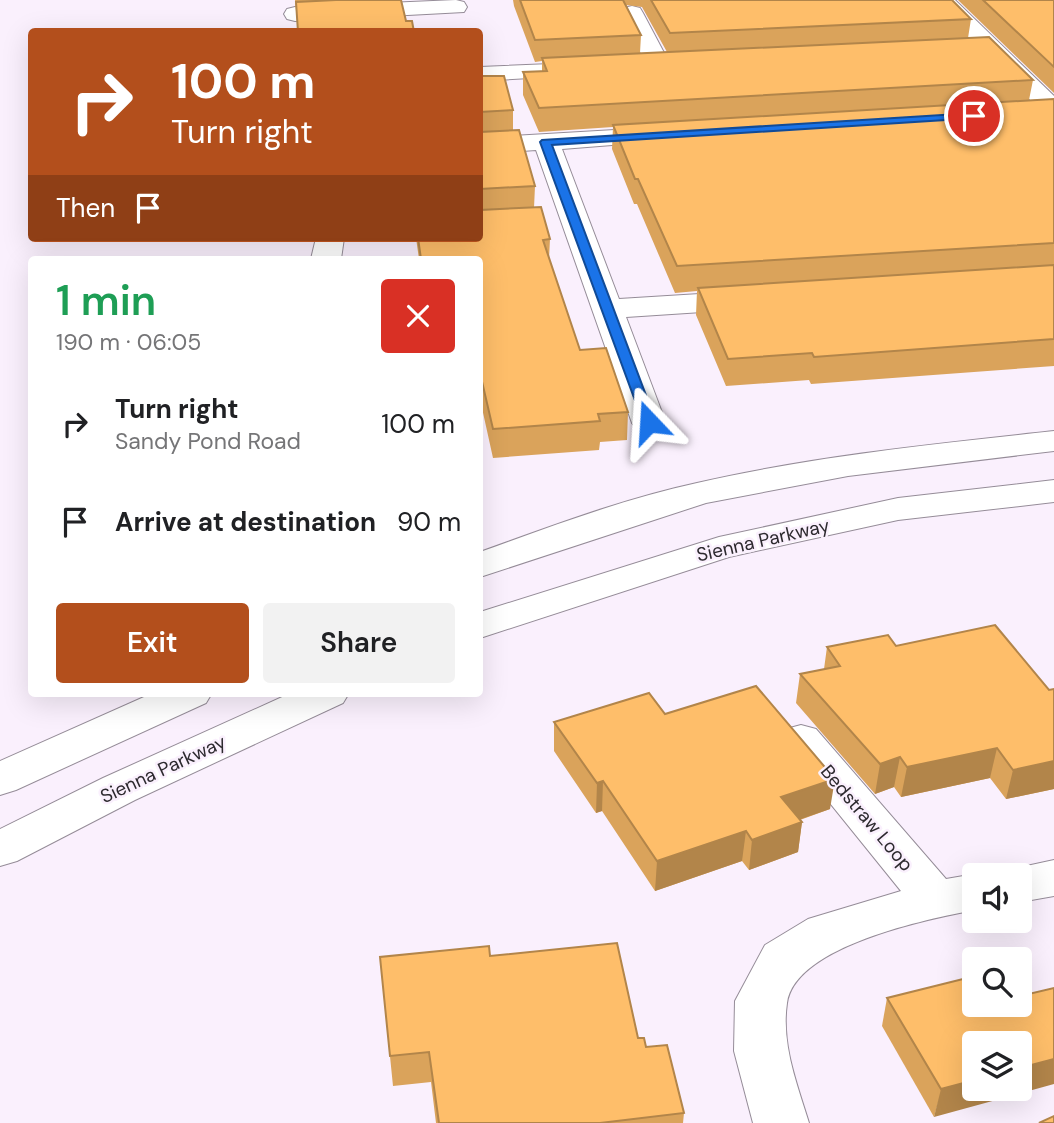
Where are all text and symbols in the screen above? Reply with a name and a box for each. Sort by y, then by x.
text: 100 m [171,49,315,113]
icon: right [56,56,147,147]
pin [944,86,1004,146]
icon: arrive [955,97,993,135]
text: Turn right [171,111,313,153]
icon: arrive [129,189,167,227]
text: Then [56,191,115,225]
text: 1 min [56,273,156,328]
button: close [381,279,455,353]
text: 190 m · 06:05 [56,327,201,357]
position arrow [612,385,686,459]
text: Turn right [115,392,239,426]
icon: right [56,405,94,443]
text: 100 m [381,407,455,441]
text: Sandy Pond Road [115,426,301,456]
icon: arrive [56,503,94,541]
text: Arrive at destination [115,505,376,539]
text: 90 m [397,505,461,539]
street label: Sienna Parkway [694,512,832,567]
button: Exit [56,603,249,683]
button: Share [263,603,455,683]
street label: Sienna Parkway [96,729,230,809]
street label: Bedstraw Loop [815,760,919,876]
map controls [962,863,1032,1101]
button: sound [962,863,1032,933]
button: search [962,947,1032,1017]
button: layers [962,1031,1032,1101]

